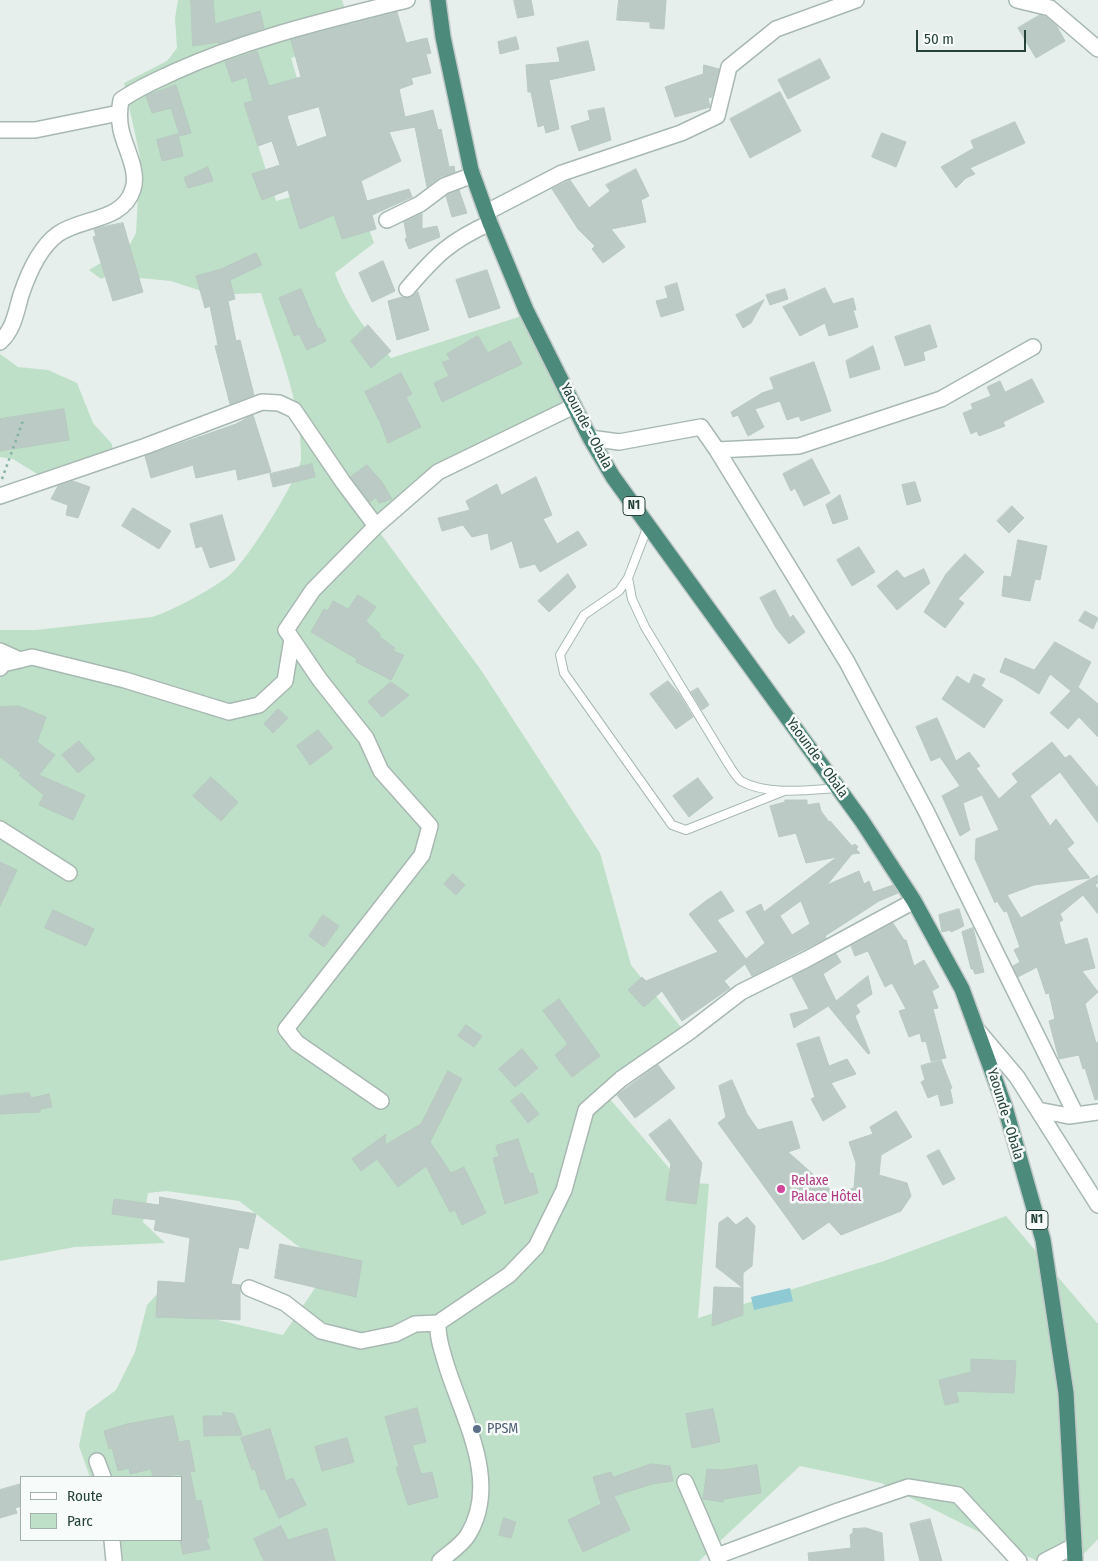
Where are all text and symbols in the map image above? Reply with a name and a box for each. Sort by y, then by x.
scale bar [918,20,1028,52]
text: 50 m [924,30,954,48]
street label: Yaounde - Obala [556,380,616,472]
road number: N1 [623,496,645,516]
street label: Yaounde - Obala [782,715,852,801]
street label: Yaounde - Obala [983,1066,1027,1162]
place label: Relaxe Palace Hôtel [791,1173,862,1206]
marker: Relaxe Palace Hôtel [775,1183,787,1195]
road number: N1 [1026,1210,1048,1230]
place label: PPSM [487,1421,518,1437]
marker: PPSM [471,1423,483,1435]
legend [20,1476,182,1541]
text: Route [67,1487,103,1505]
text: Parc [67,1512,93,1530]

